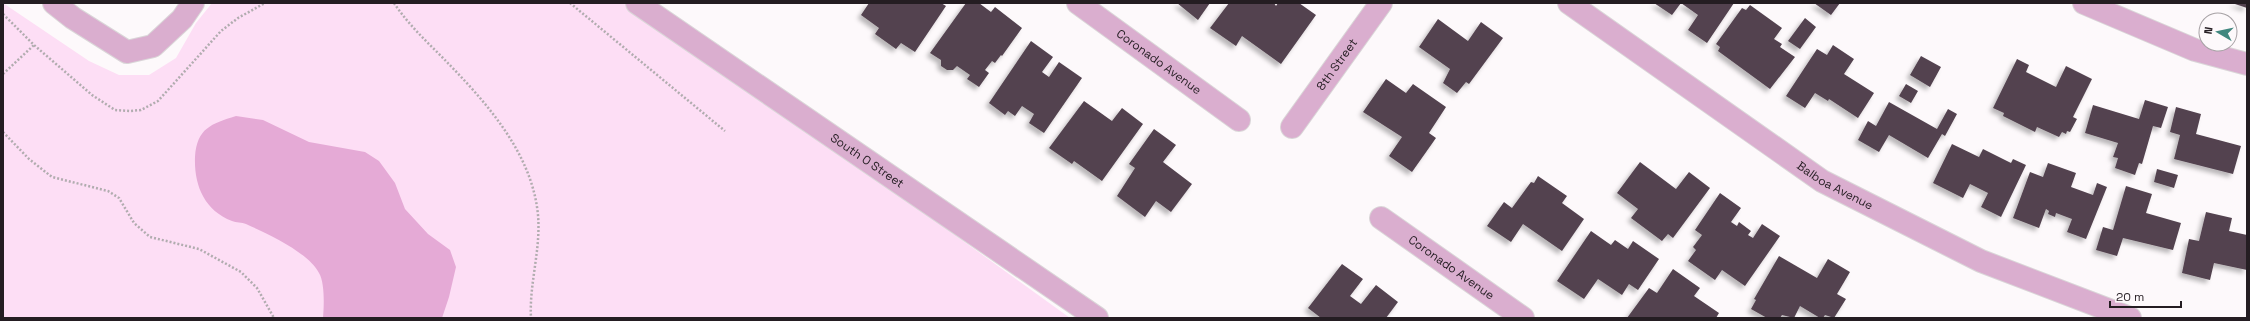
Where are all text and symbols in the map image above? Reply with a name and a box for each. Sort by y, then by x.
north arrow [2198,12,2238,52]
street label: Coronado Avenue [1113,25,1205,98]
text: N [2201,26,2216,35]
street label: 8th Street [1313,35,1361,94]
street label: South O Street [827,130,907,192]
street label: Balboa Avenue [1794,158,1876,213]
street label: Coronado Avenue [1405,232,1497,303]
scale bar [2110,283,2181,309]
text: 20 m [2116,289,2144,305]

